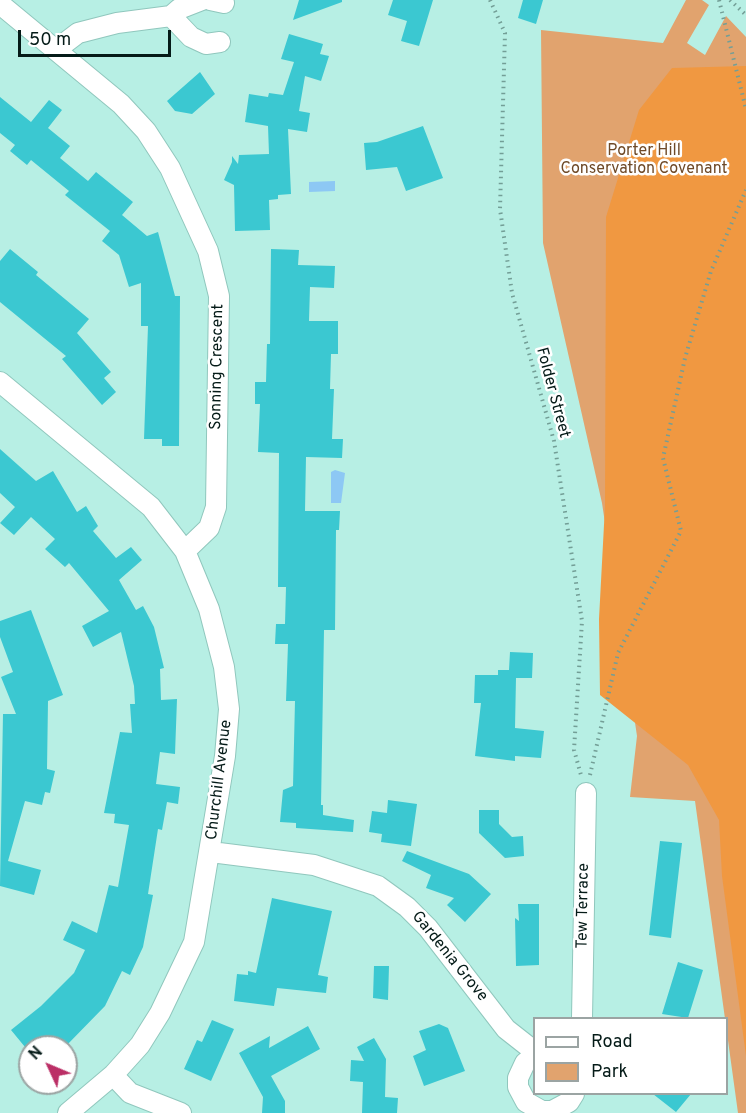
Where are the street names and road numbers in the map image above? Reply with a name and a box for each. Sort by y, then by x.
street label: Sonning Crescent [207,304,229,430]
street label: Folder Street [531,346,573,440]
street label: Churchill Avenue [203,719,237,841]
street label: Tew Terrace [574,863,594,949]
street label: Gardenia Grove [407,908,491,1006]

